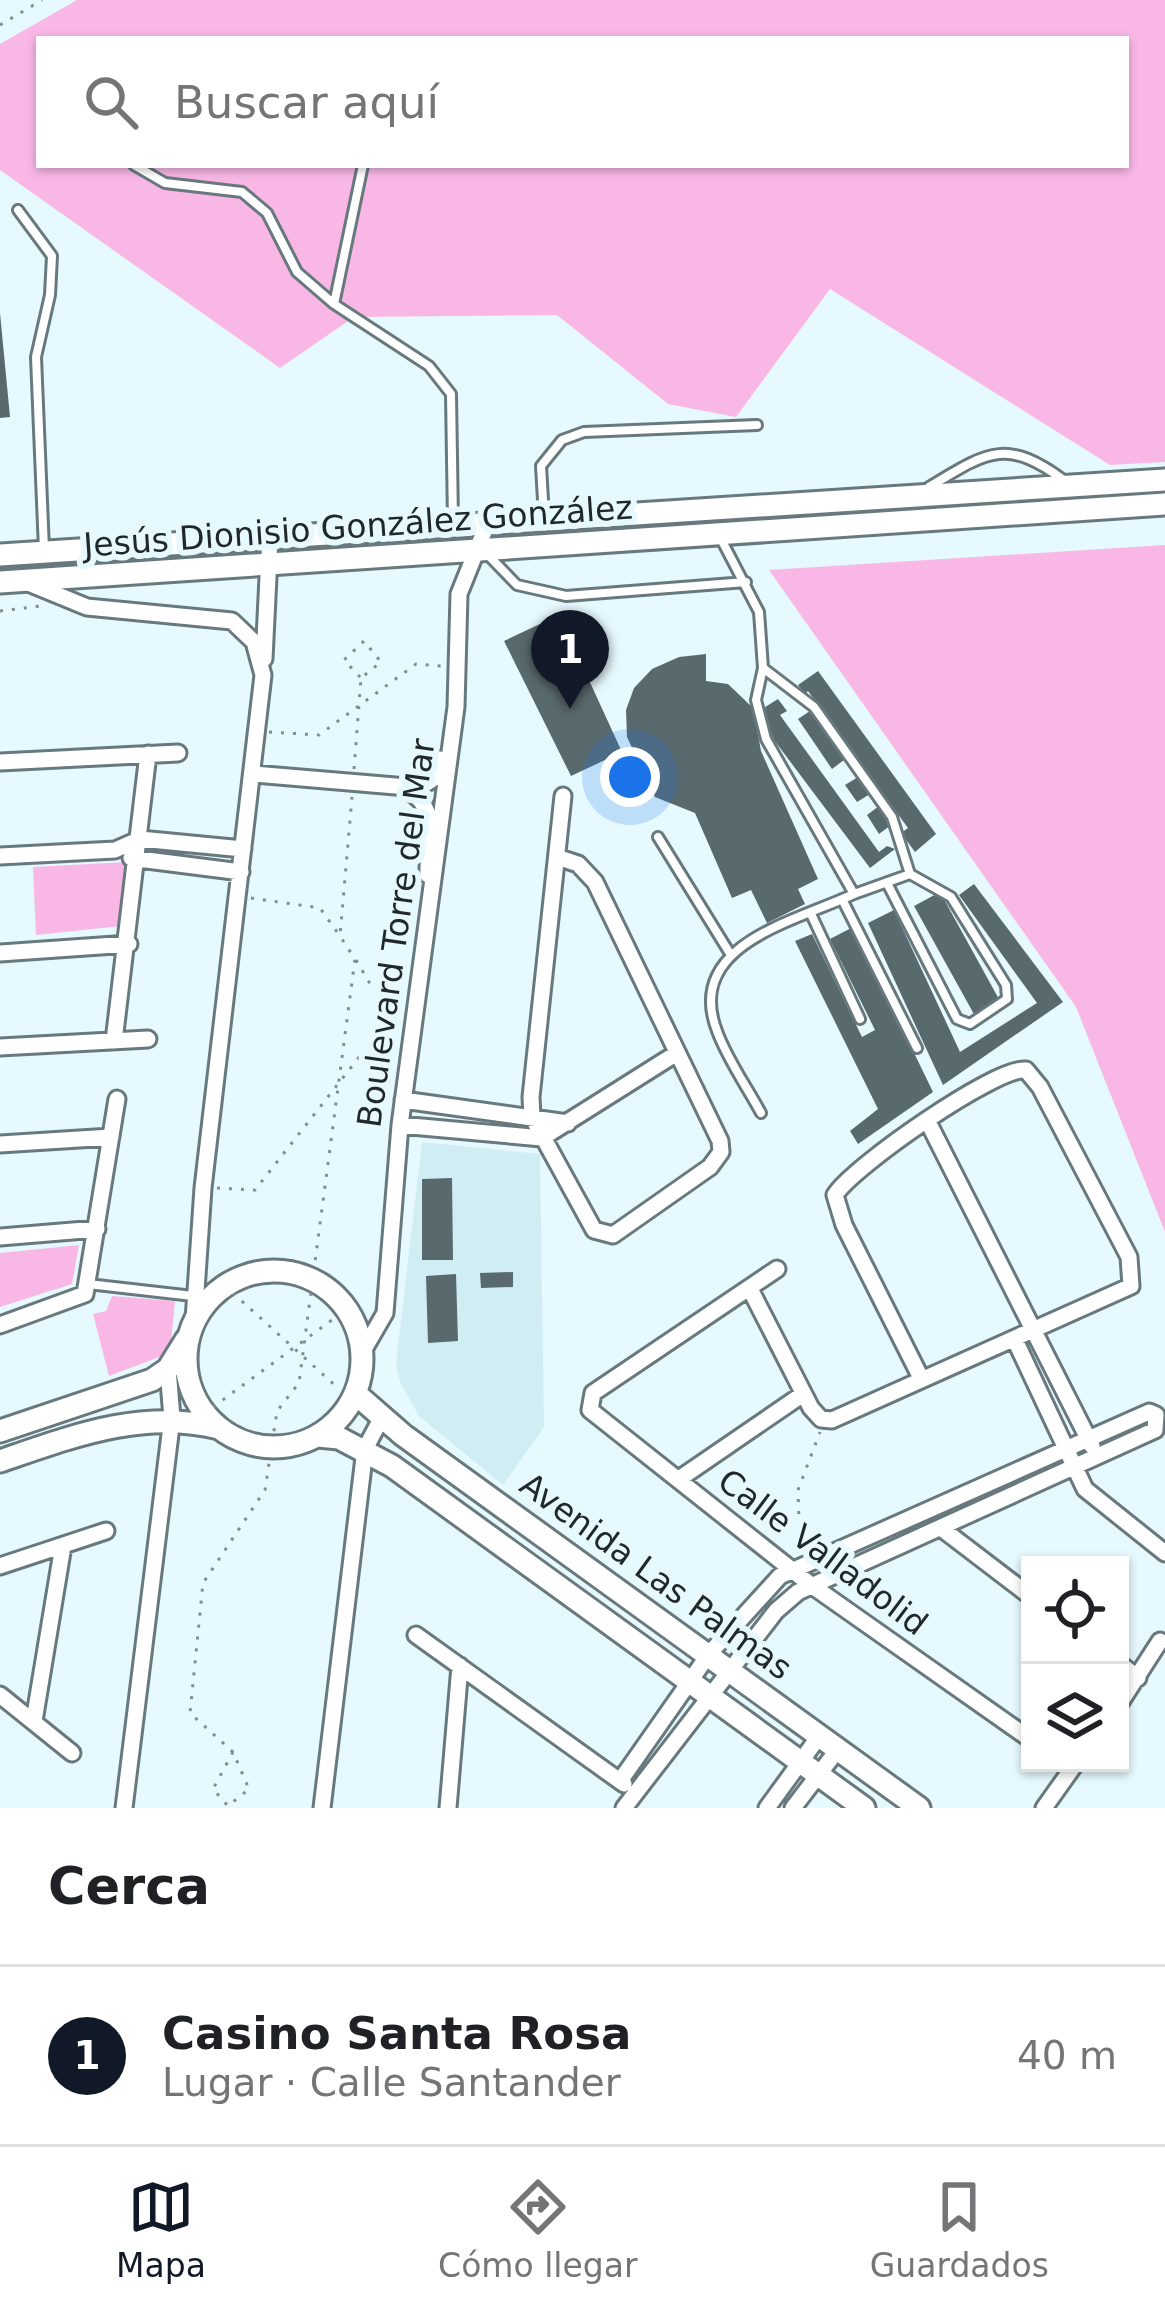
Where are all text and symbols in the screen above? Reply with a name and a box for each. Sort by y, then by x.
search box [36,36,1129,168]
icon: search [78,69,144,135]
text: Buscar aquí [174,76,439,129]
street label: Jesús Dionisio González González [80,487,634,565]
pin: 1 [531,610,609,709]
street label: Boulevard Torre del Mar [349,736,443,1130]
your location [600,747,660,807]
street label: Calle Valladolid [711,1461,935,1643]
street label: Avenida Las Palmas [513,1464,799,1688]
map controls [1021,1556,1129,1772]
button: locate [1021,1556,1129,1664]
button: layers [1021,1664,1129,1772]
text: Cerca [48,1857,210,1916]
text: Casino Santa Rosa [162,2007,631,2060]
text: 1 [73,2033,101,2078]
text: 40 m [1017,2033,1117,2078]
text: Lugar · Calle Santander [162,2060,621,2105]
tab: Mapa [116,2174,206,2285]
tab: Cómo llegar [438,2174,638,2285]
tab: Guardados [870,2174,1049,2285]

